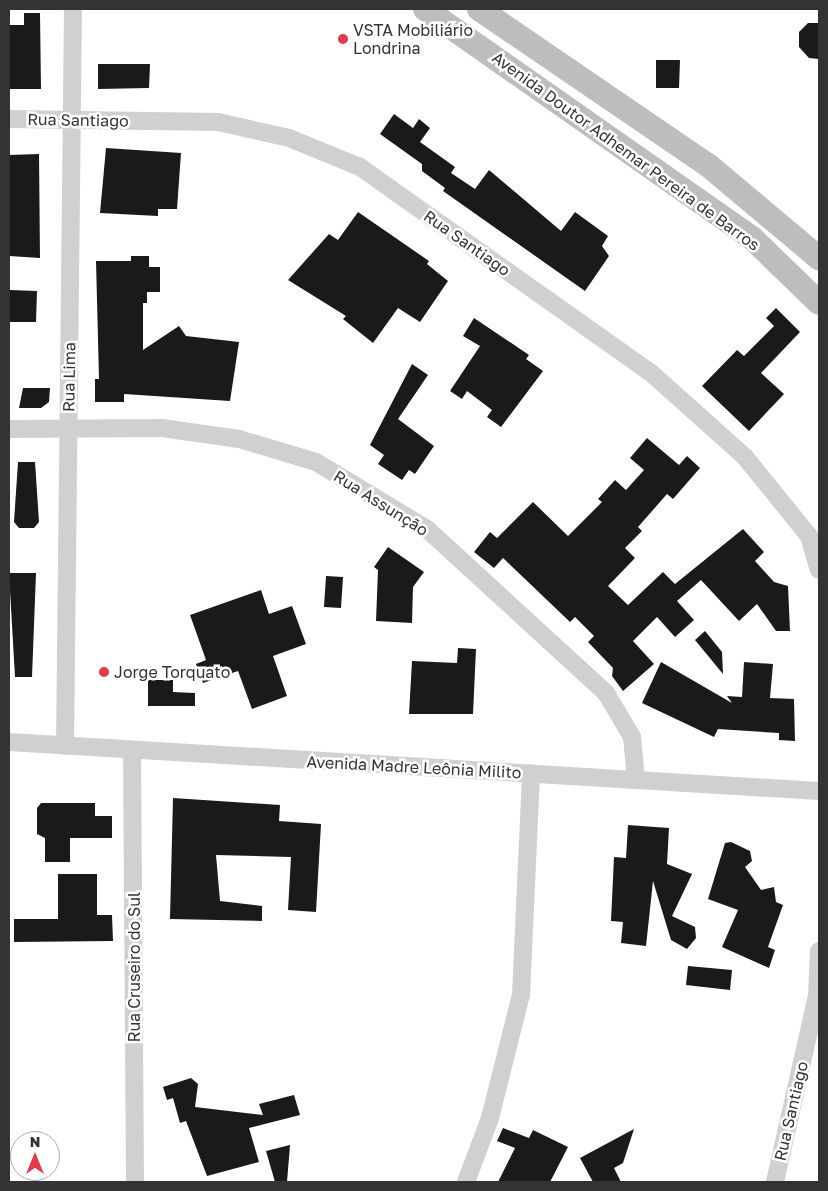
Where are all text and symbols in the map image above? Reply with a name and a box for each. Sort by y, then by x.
place label: VSTA Mobiliário Londrina [353,20,473,58]
marker: VSTA Mobiliário Londrina [337,33,349,45]
street label: Avenida Doutor Adhemar Pereira de Barros [488,47,764,255]
street label: Rua Santiago [27,110,129,130]
street label: Rua Santiago [420,206,514,280]
street label: Rua Lima [59,342,79,412]
street label: Rua Assunção [330,466,432,540]
place label: Jorge Torquato [114,662,230,682]
marker: Jorge Torquato [98,666,110,678]
street label: Avenida Madre Leônia Milito [306,752,522,782]
street label: Rua Cruseiro do Sul [124,892,144,1042]
street label: Rua Santiago [770,1059,812,1163]
north arrow [10,1131,60,1181]
text: N [30,1133,40,1150]

